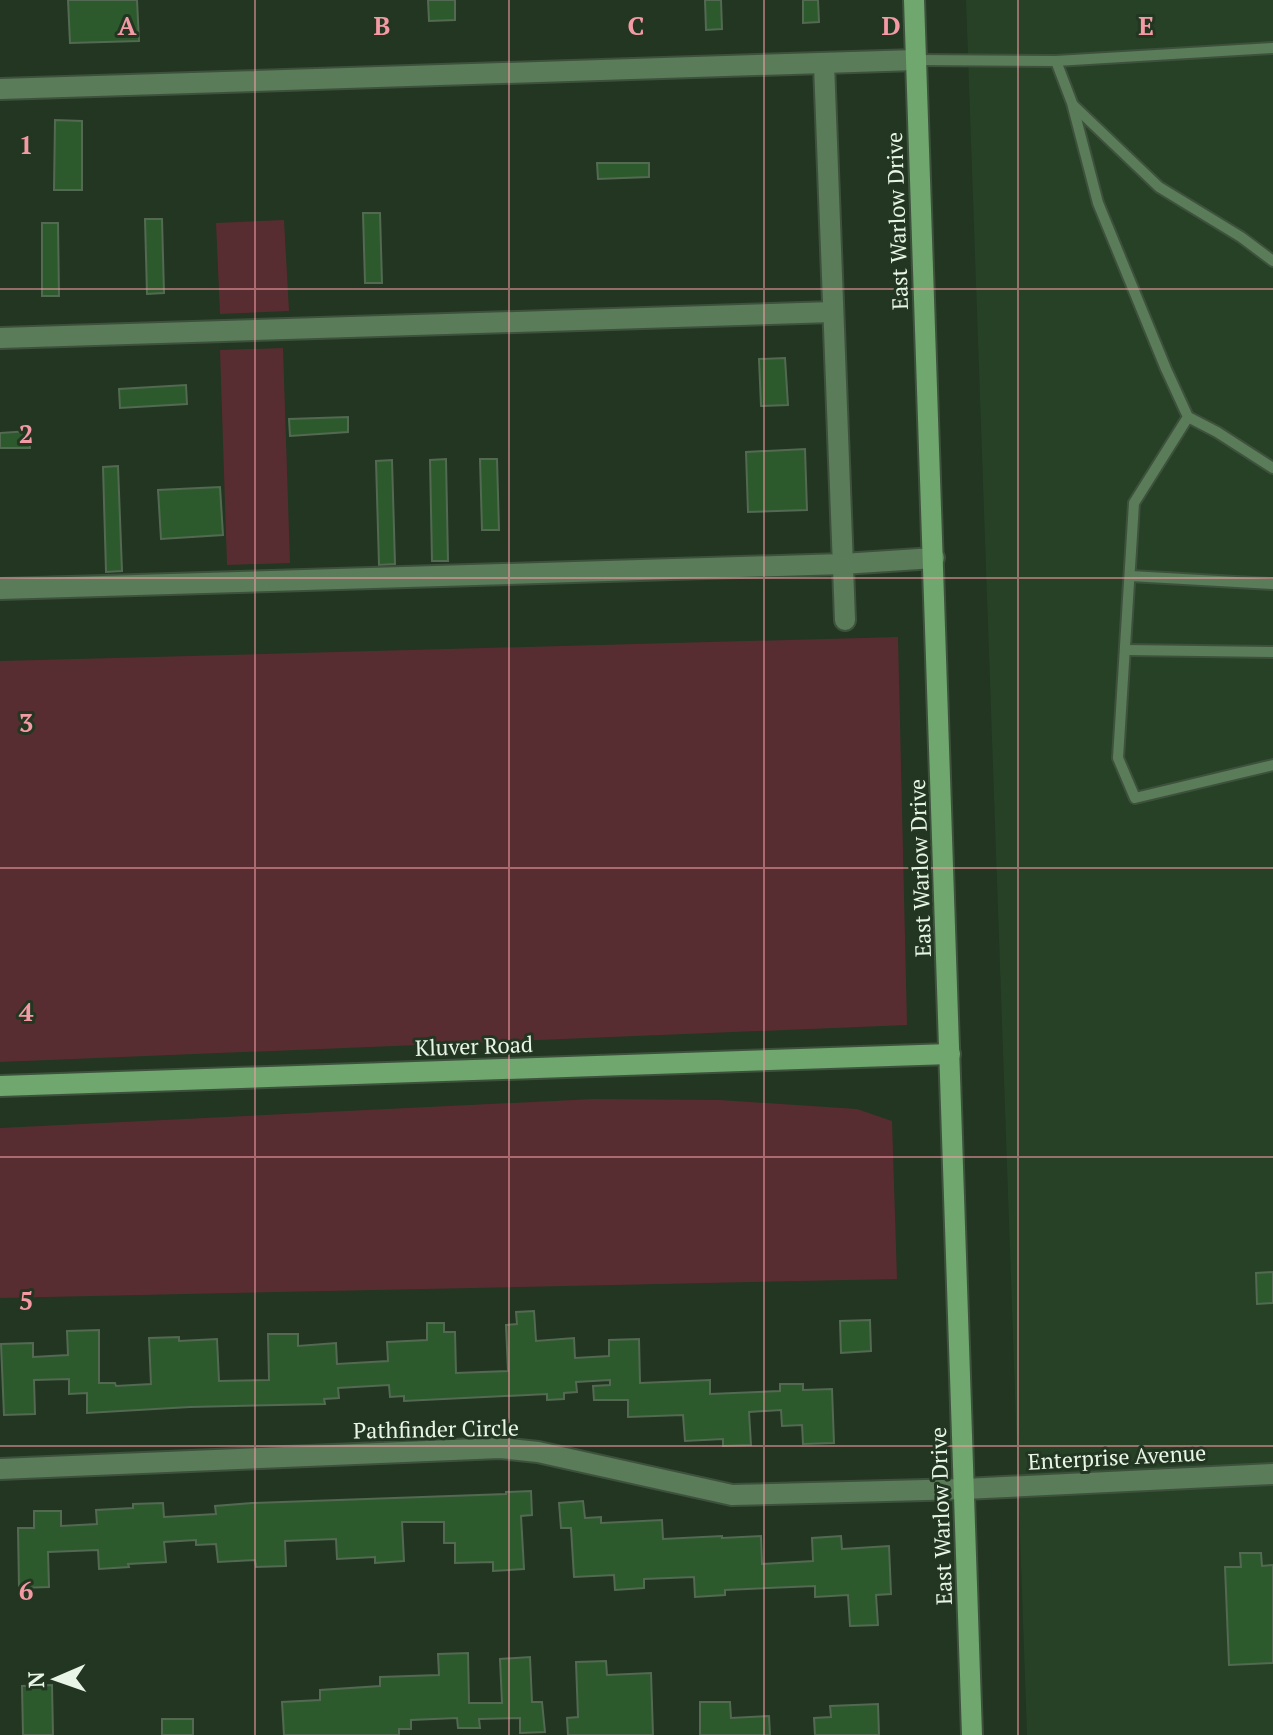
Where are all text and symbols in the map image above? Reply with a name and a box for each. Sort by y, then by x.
text: A [118,8,137,42]
text: B [374,8,390,42]
text: C [628,8,644,42]
text: D [881,8,901,42]
text: E [1138,8,1154,42]
text: 1 [19,127,33,161]
street label: East Warlow Drive [879,132,914,310]
text: 2 [19,416,33,450]
text: 3 [19,705,33,739]
street label: East Warlow Drive [902,779,937,957]
text: 4 [19,994,34,1028]
street label: Kluver Road [414,1029,534,1062]
text: 5 [19,1283,33,1317]
street label: Pathfinder Circle [353,1413,519,1444]
street label: East Warlow Drive [923,1427,958,1605]
street label: Enterprise Avenue [1027,1437,1207,1476]
text: 6 [19,1573,33,1607]
north arrow [16,1639,96,1719]
text: N [21,1671,50,1689]

